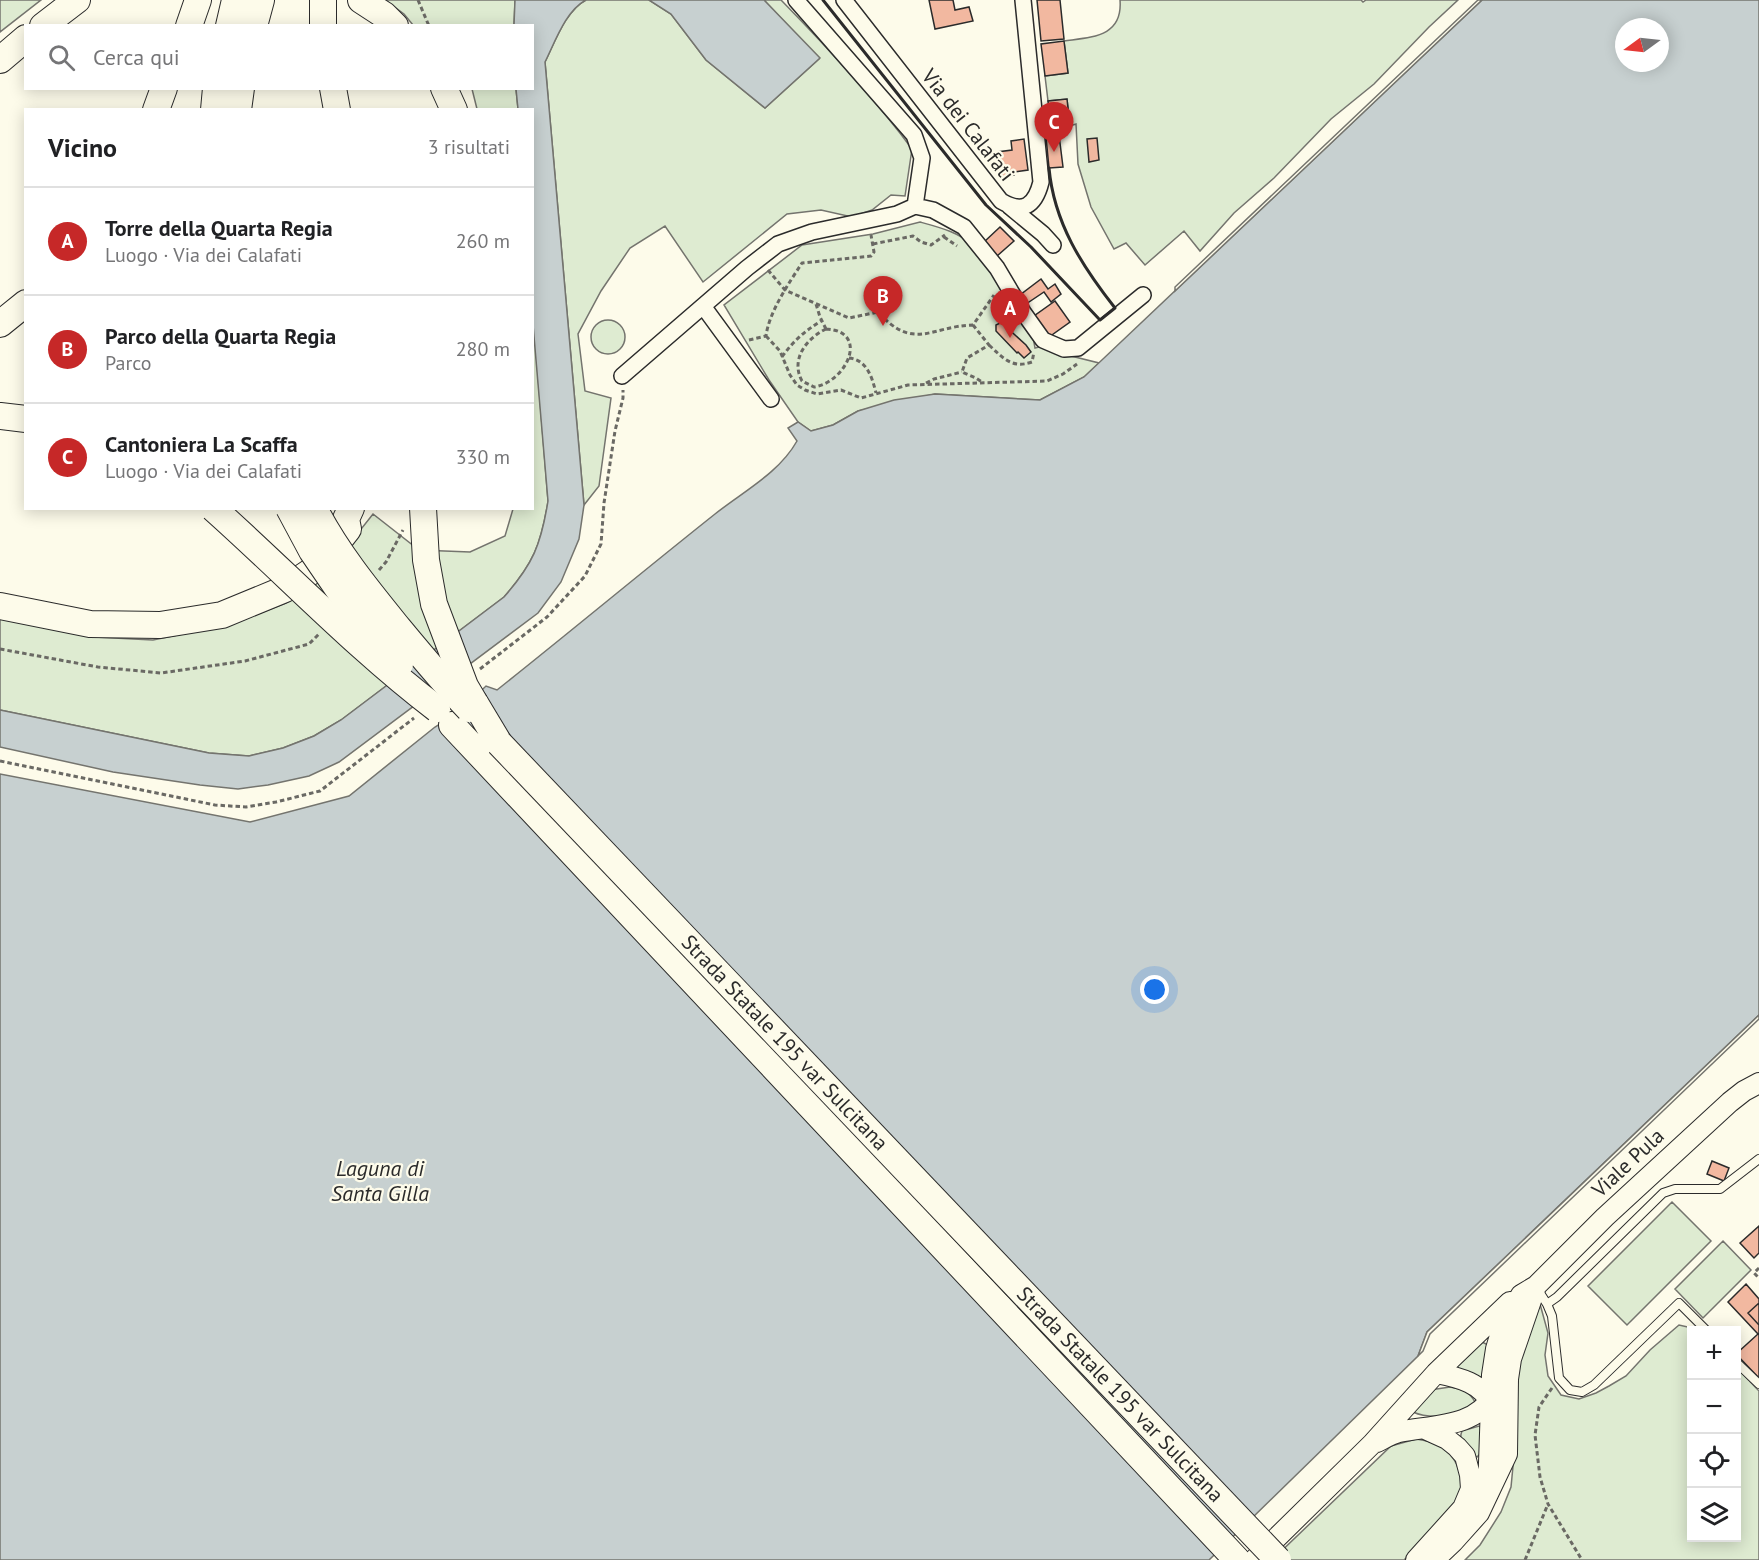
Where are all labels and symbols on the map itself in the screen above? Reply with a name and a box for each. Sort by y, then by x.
north arrow [1615,18,1669,72]
street label: Via dei Calafati [916,62,1021,186]
pin: C [1034,102,1074,152]
pin: B [864,276,902,326]
pin: A [990,288,1030,338]
street label: Strada Statale 195 var Sulcitana [676,929,894,1156]
your location [1140,975,1169,1004]
street label: Viale Pula [1585,1122,1670,1204]
water label: Laguna di Santa Gilla [331,1154,429,1207]
street label: Strada Statale 195 var Sulcitana [1011,1280,1230,1508]

